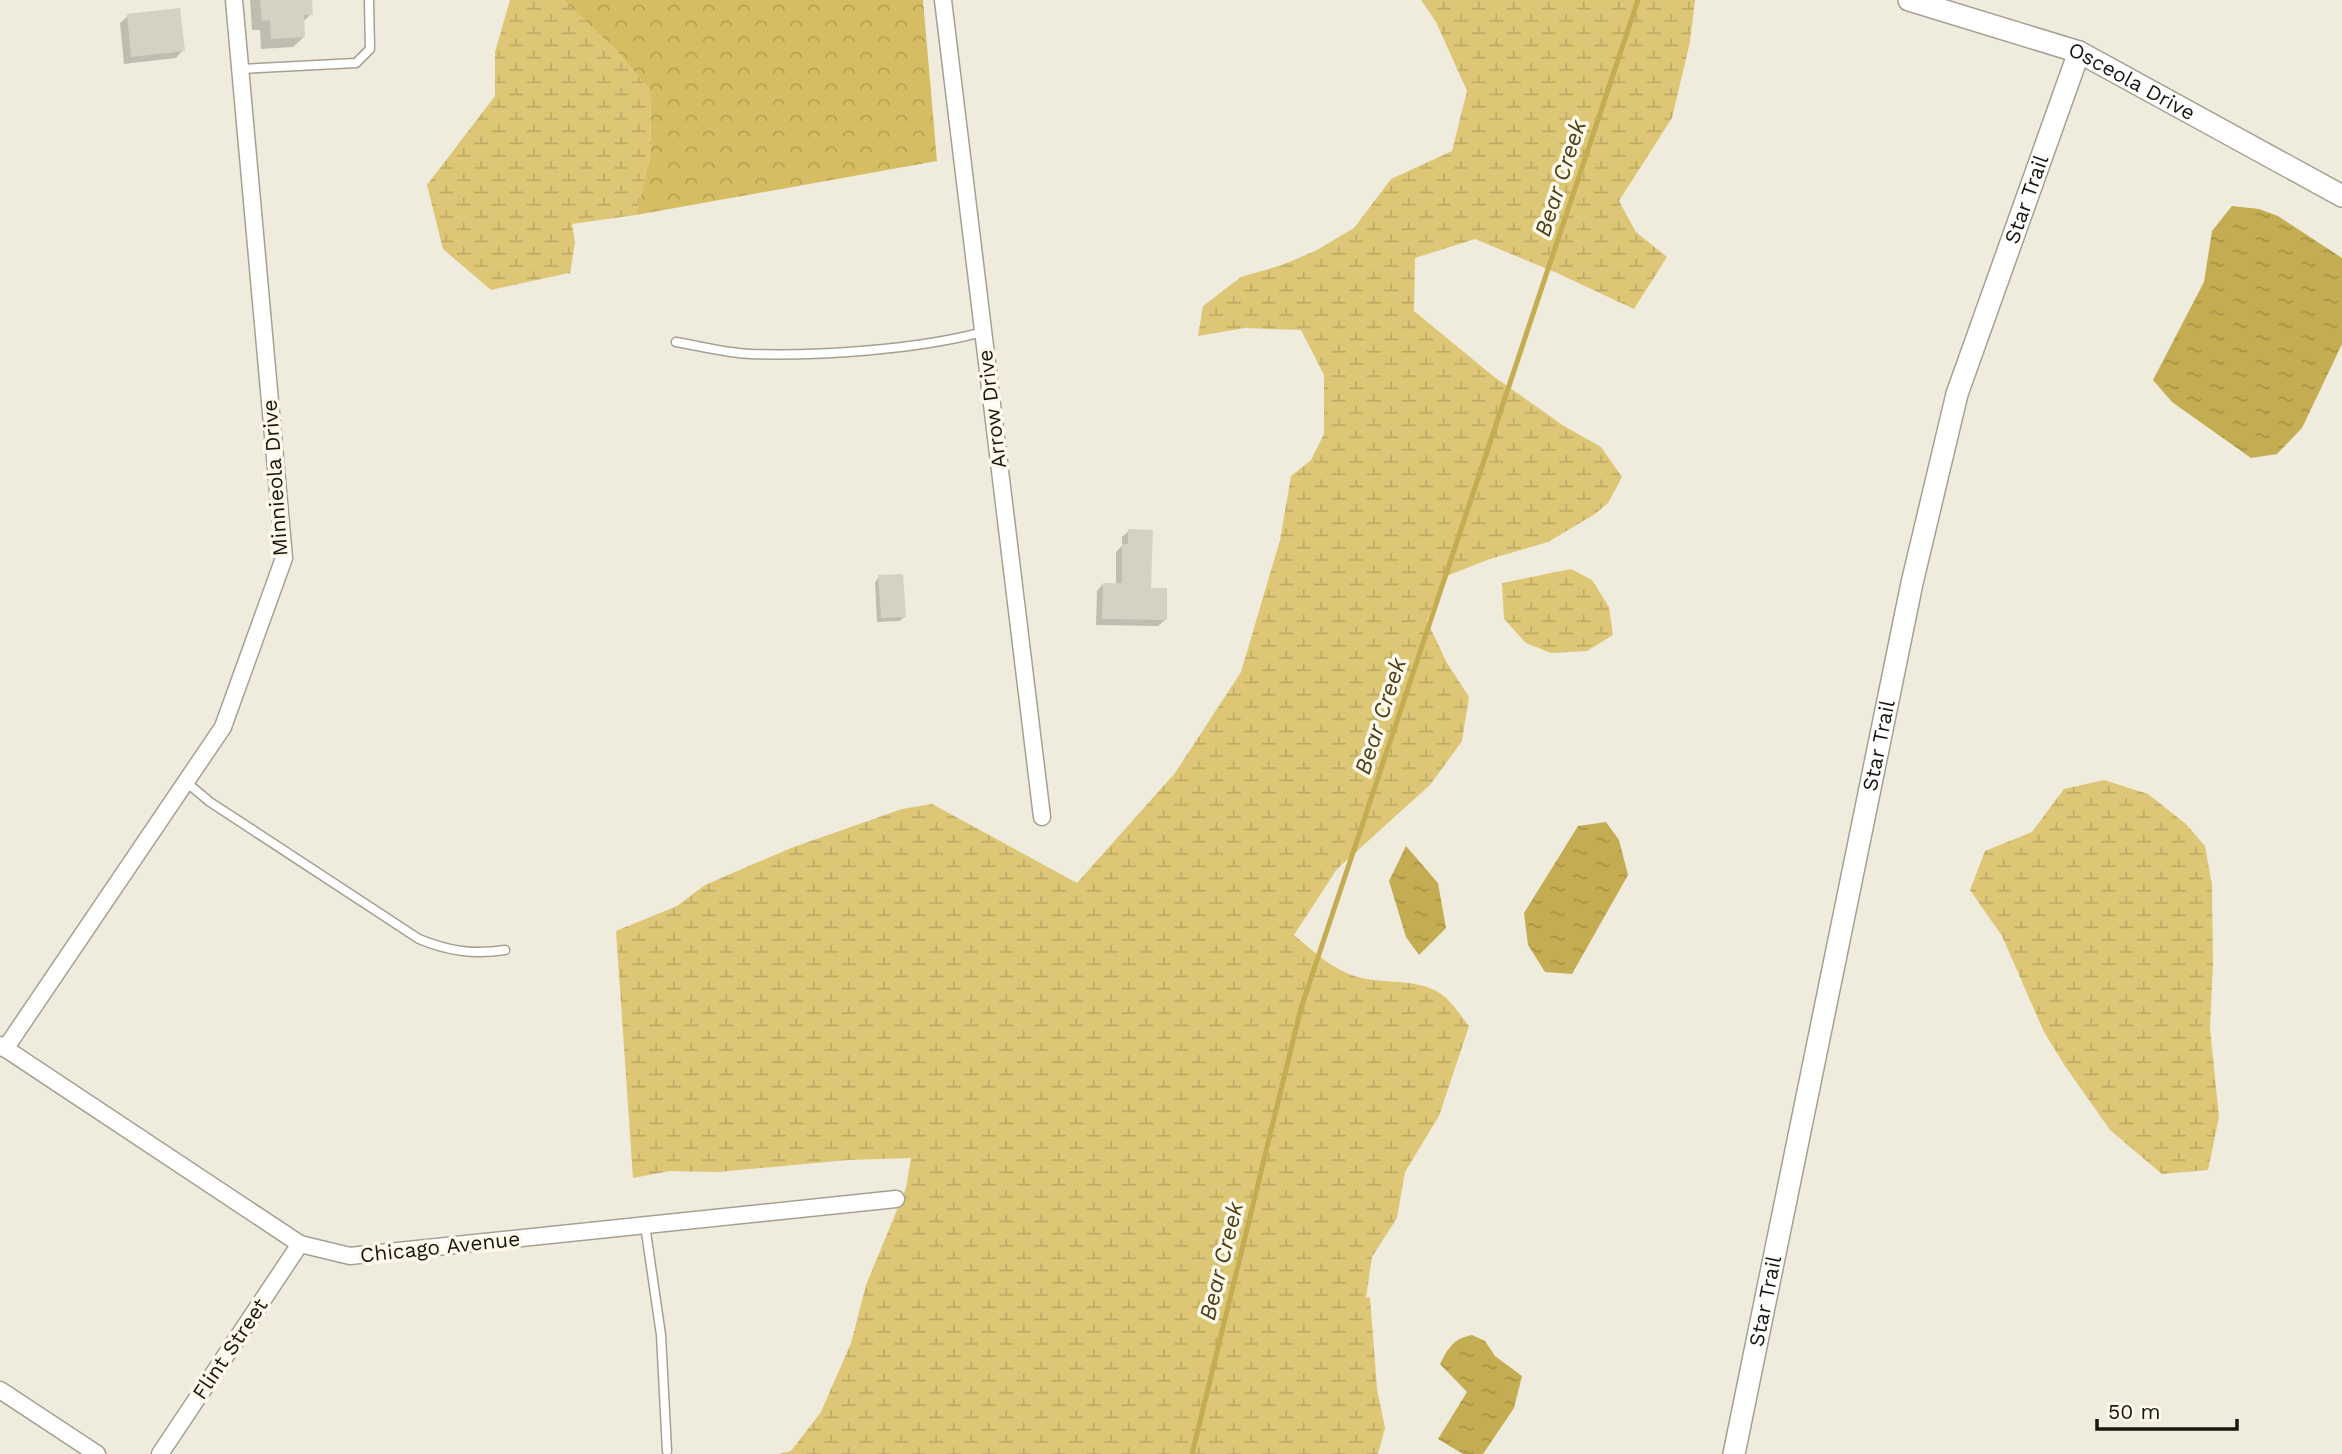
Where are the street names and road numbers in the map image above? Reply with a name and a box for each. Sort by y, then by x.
street label: Osceola Drive [2066,37,2200,125]
street label: Star Trail [1999,151,2053,247]
street label: Arrow Drive [972,348,1011,470]
street label: Minnieola Drive [257,399,292,557]
street label: Star Trail [1857,697,1900,793]
street label: Chicago Avenue [359,1226,521,1267]
street label: Star Trail [1743,1253,1786,1349]
street label: Flint Street [187,1293,273,1404]

